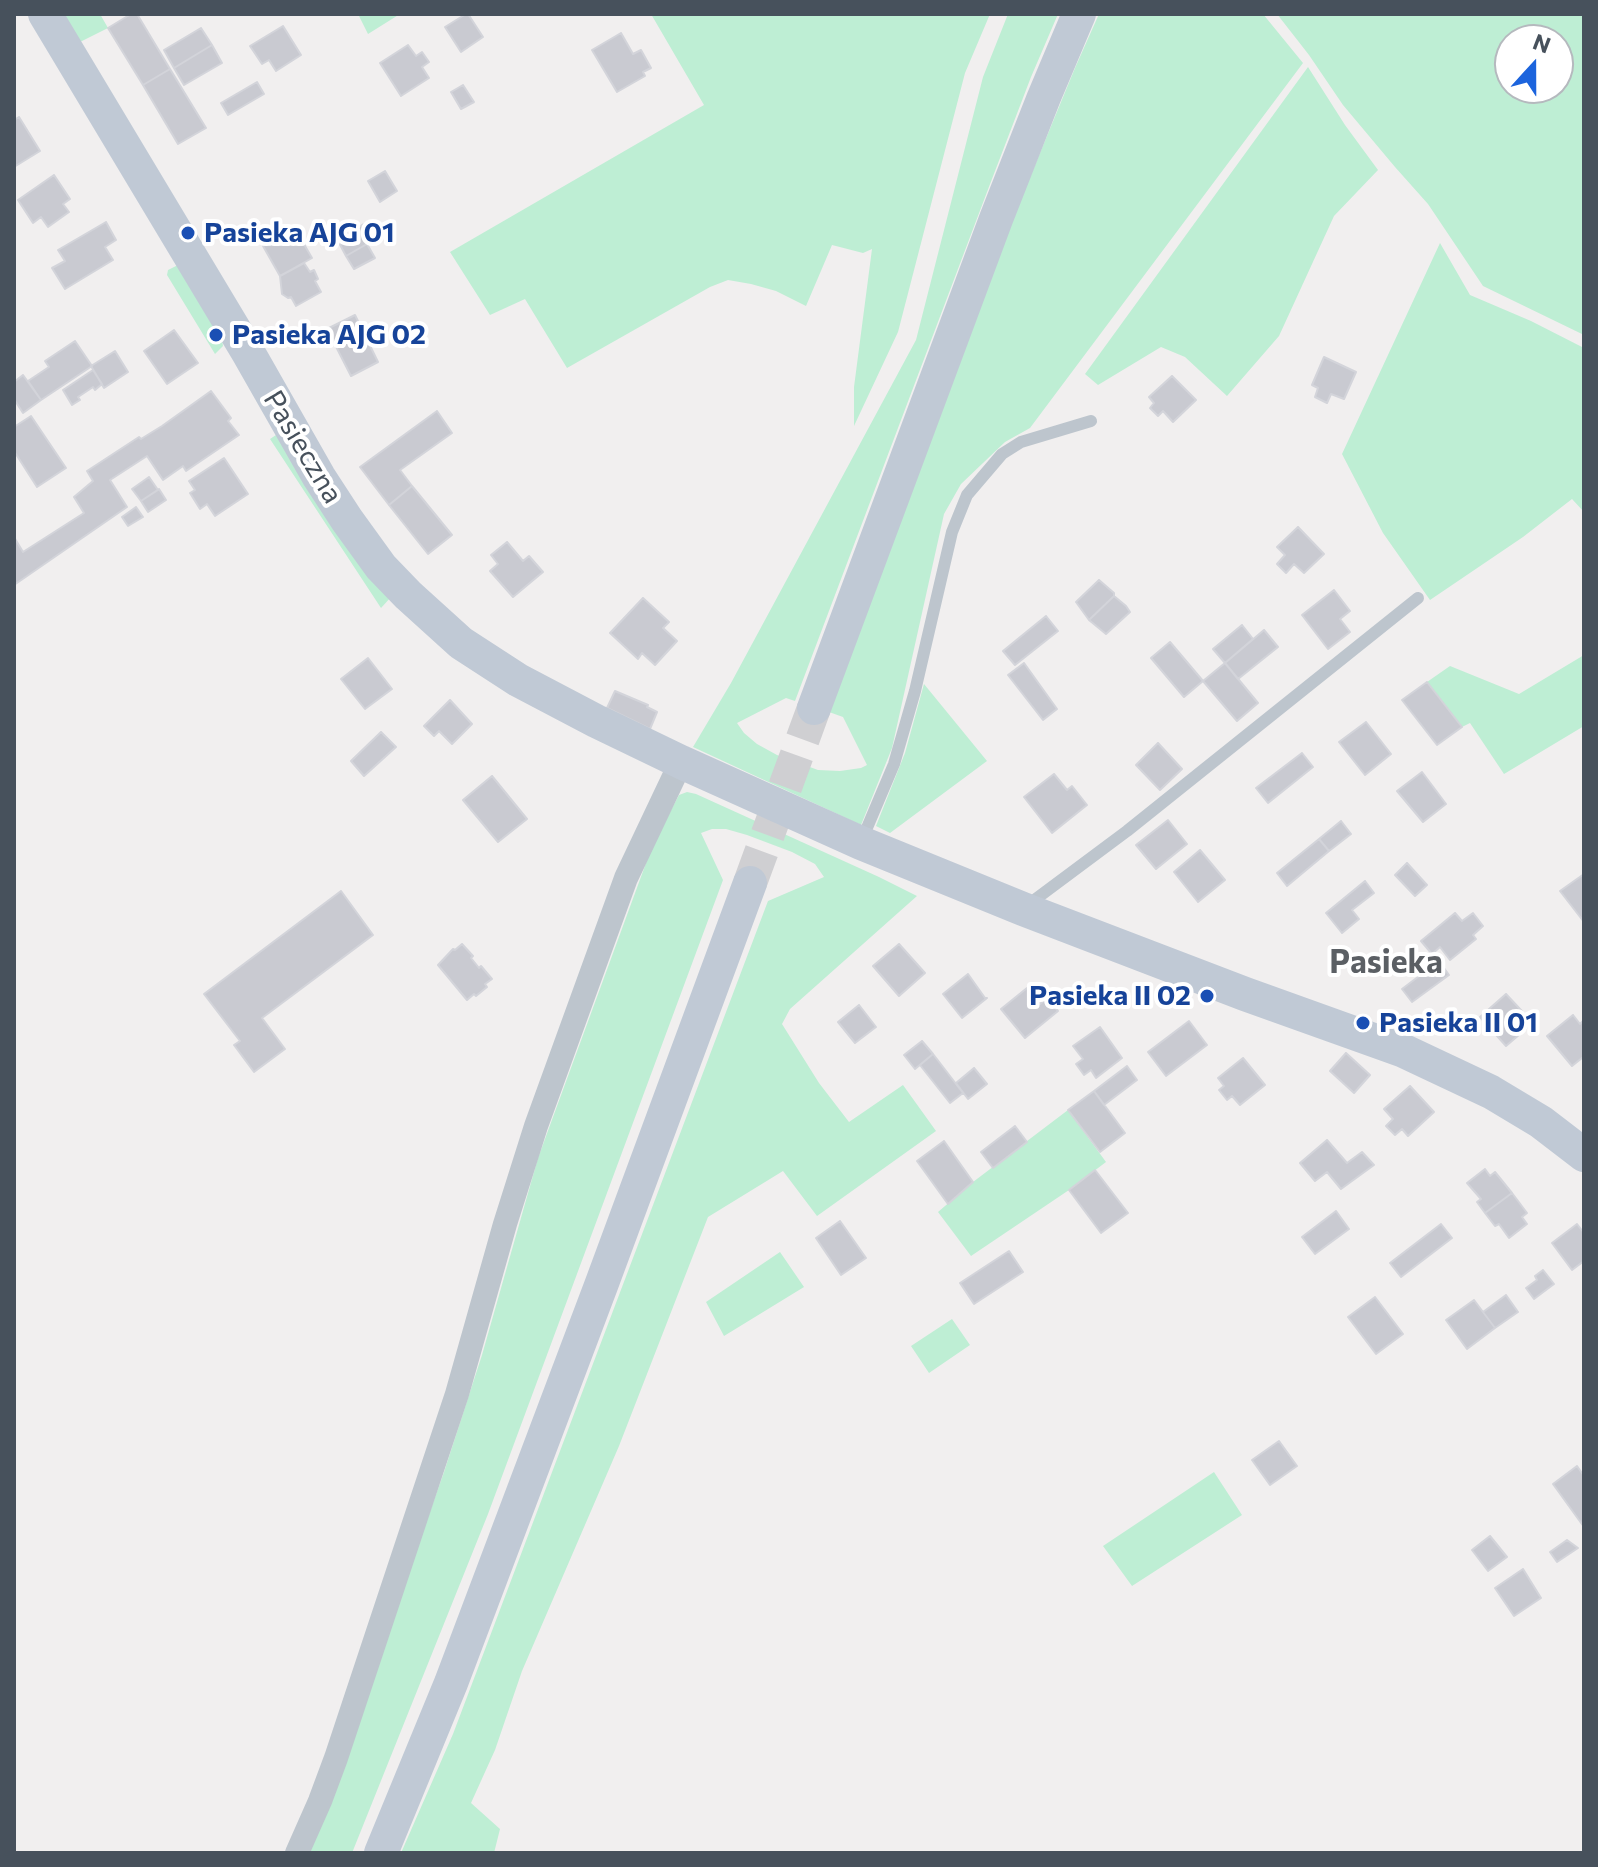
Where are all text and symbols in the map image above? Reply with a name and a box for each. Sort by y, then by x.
north arrow [1494,24,1574,104]
text: N [1530,27,1555,59]
place label: Pasieka AJG 01 [204,216,395,250]
marker: Pasieka AJG 01 [179,224,197,242]
place label: Pasieka AJG 02 [232,318,426,352]
marker: Pasieka AJG 02 [207,326,225,344]
street label: Pasieczna [256,385,350,509]
district label: Pasieka [1329,943,1443,981]
place label: Pasieka II 02 [1029,979,1191,1013]
marker: Pasieka II 02 [1198,987,1216,1005]
place label: Pasieka II 01 [1379,1006,1538,1040]
marker: Pasieka II 01 [1354,1014,1372,1032]

